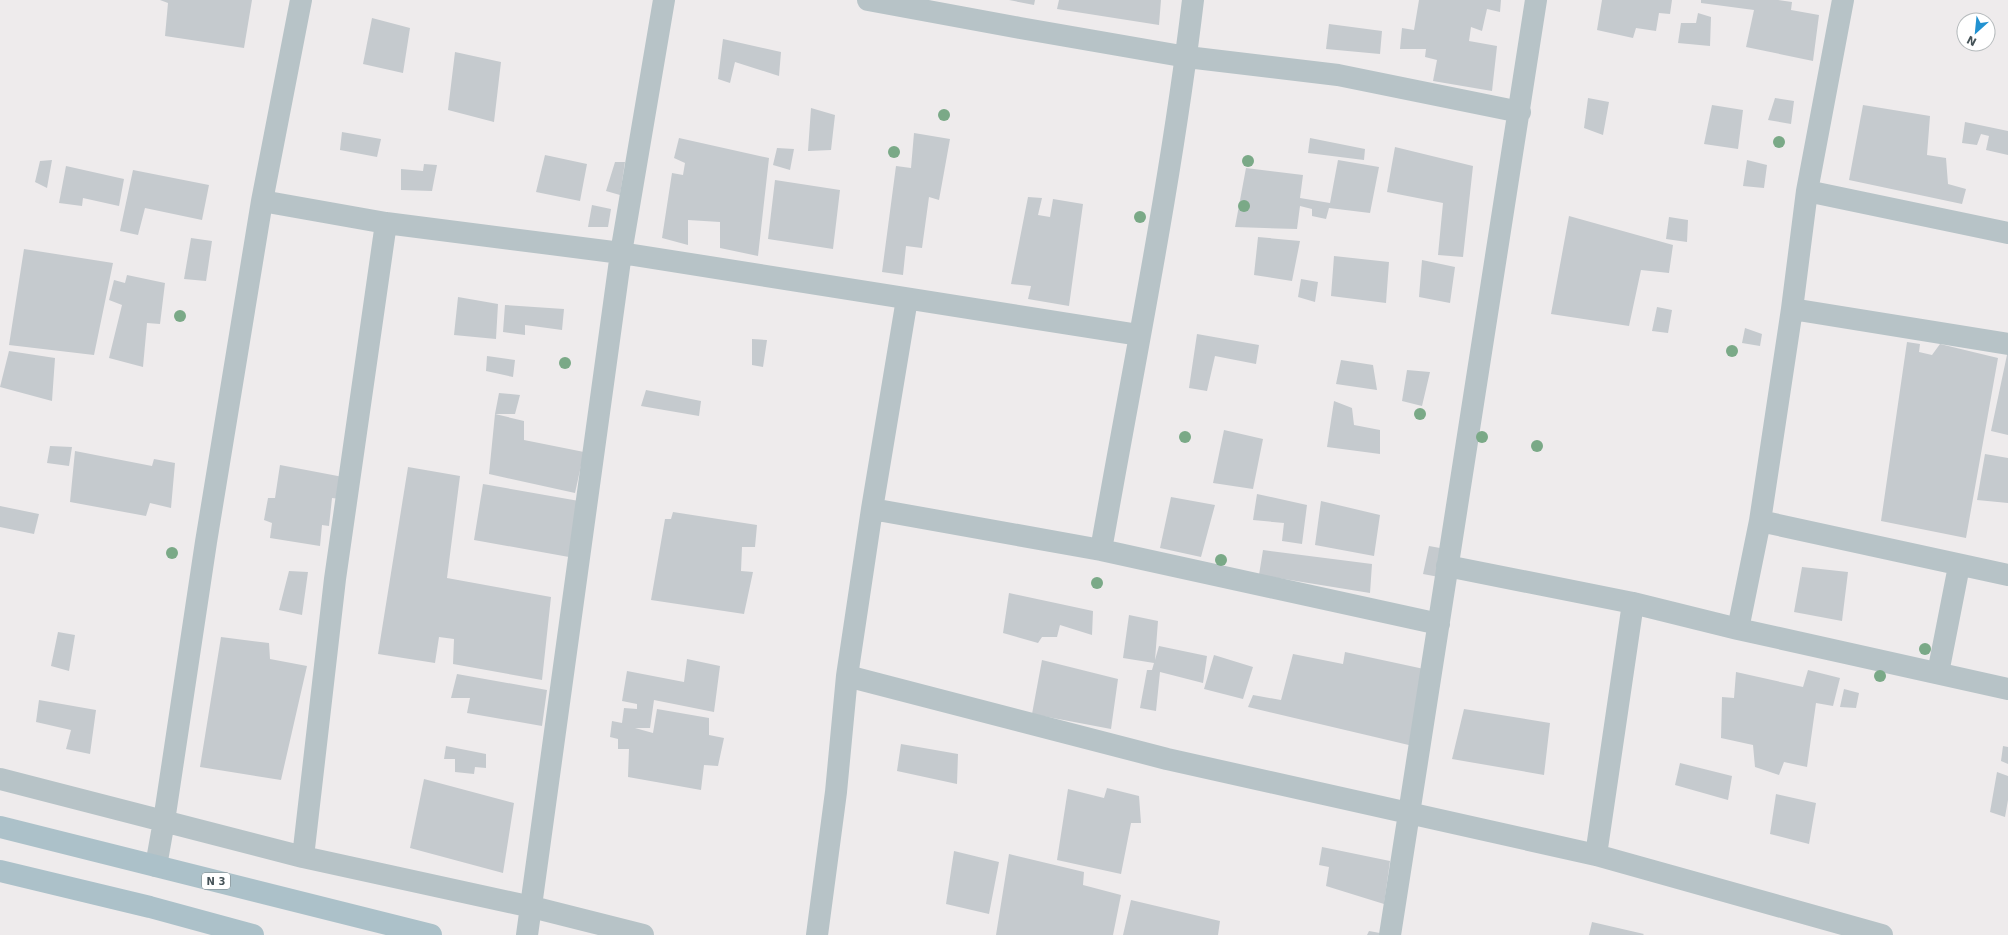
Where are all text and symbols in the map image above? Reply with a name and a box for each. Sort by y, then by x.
north arrow [1956,12,1996,52]
text: N [1965,33,1979,48]
road number: N 3 [202,873,230,889]

